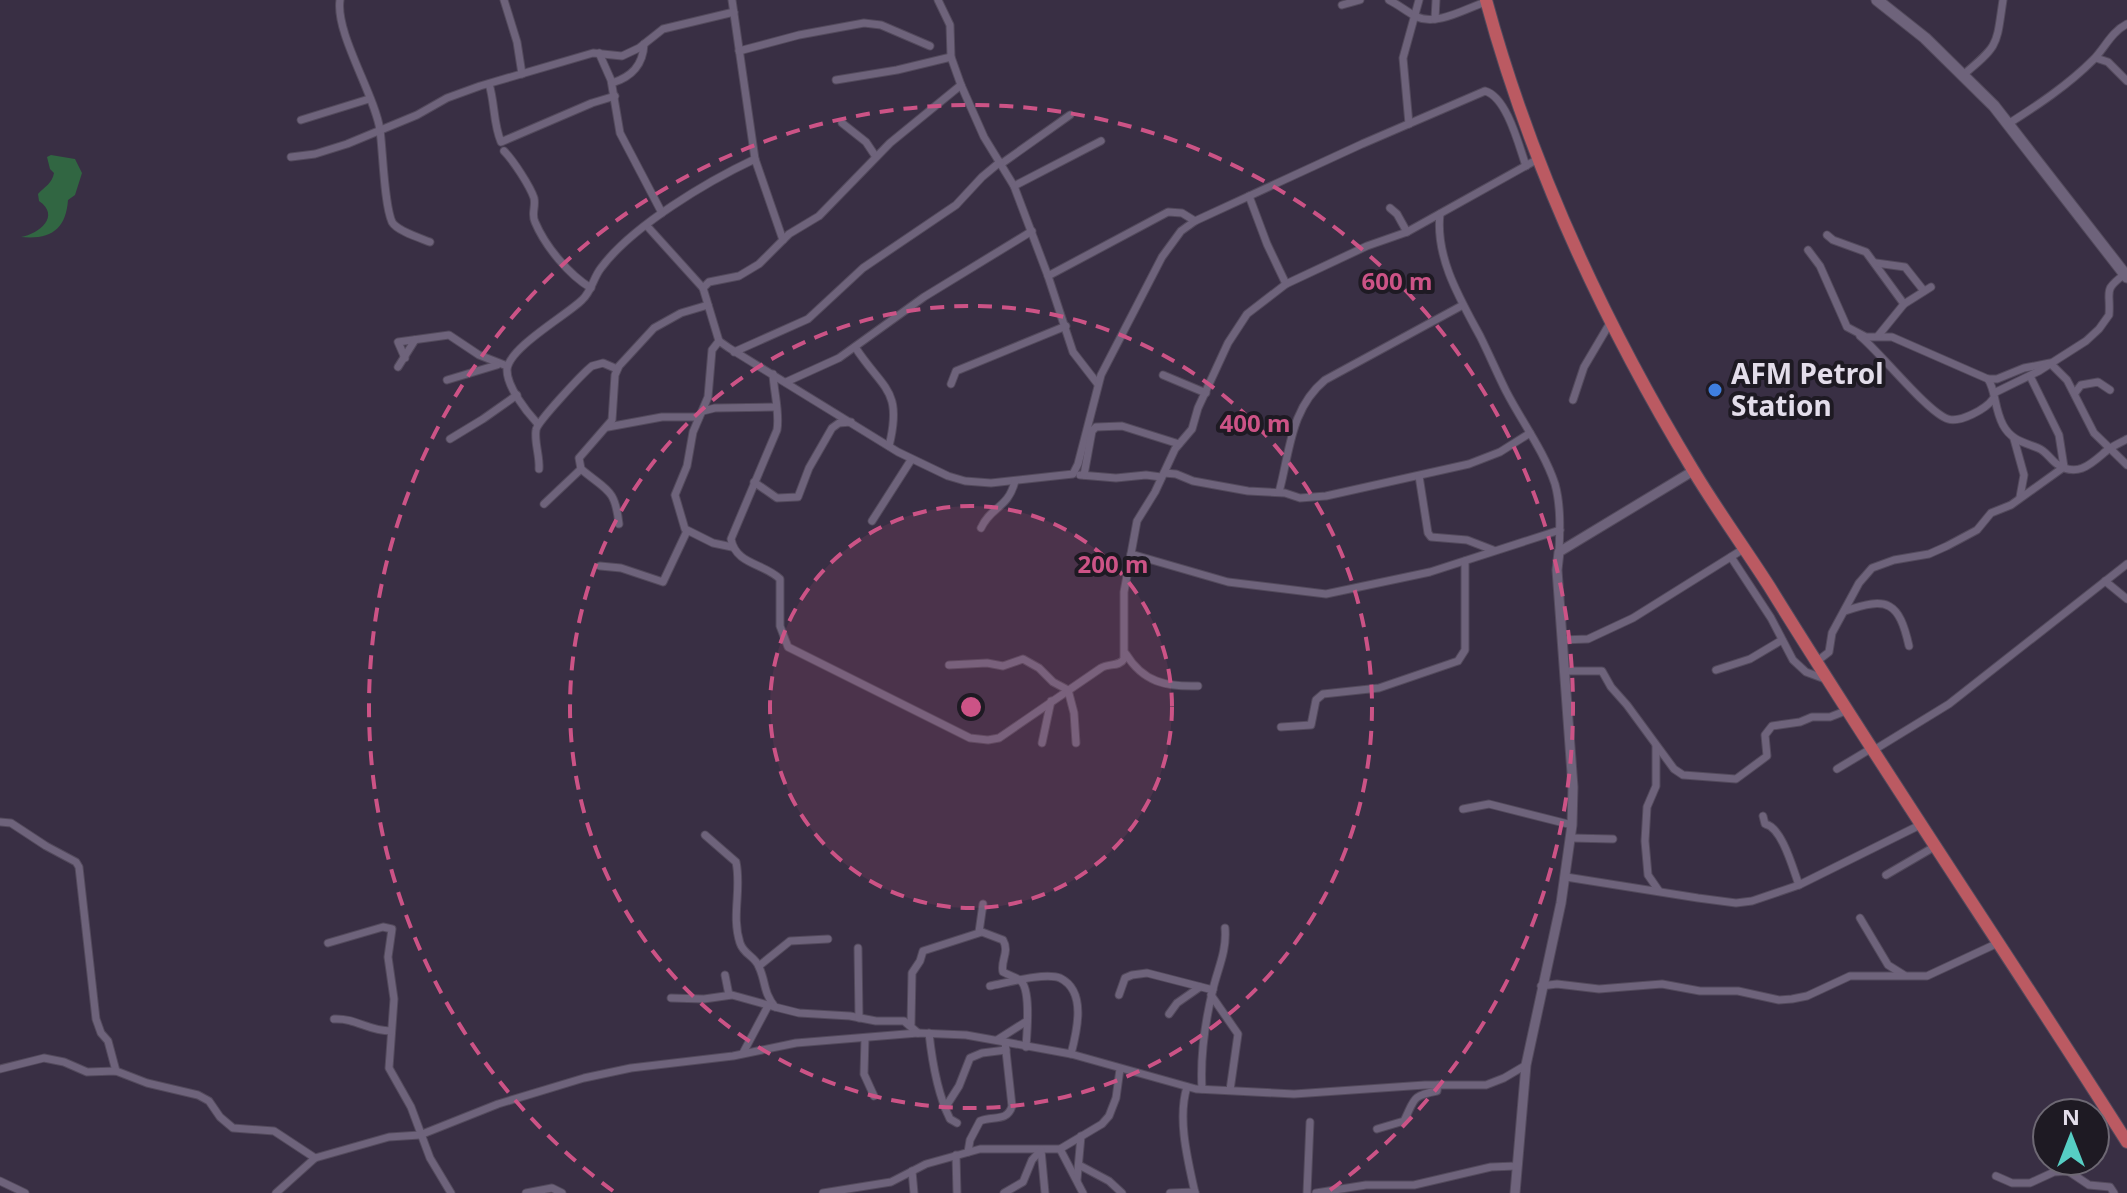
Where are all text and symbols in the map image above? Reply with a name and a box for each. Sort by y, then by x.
text: 600 m [1362,264,1432,297]
place label: AFM Petrol Station [1731,354,1884,424]
marker: AFM Petrol Station [1706,381,1724,399]
text: 400 m [1220,406,1290,439]
text: 200 m [1078,547,1148,580]
centre of rings [957,693,985,721]
north arrow [2031,1097,2111,1177]
text: N [2062,1101,2080,1131]

